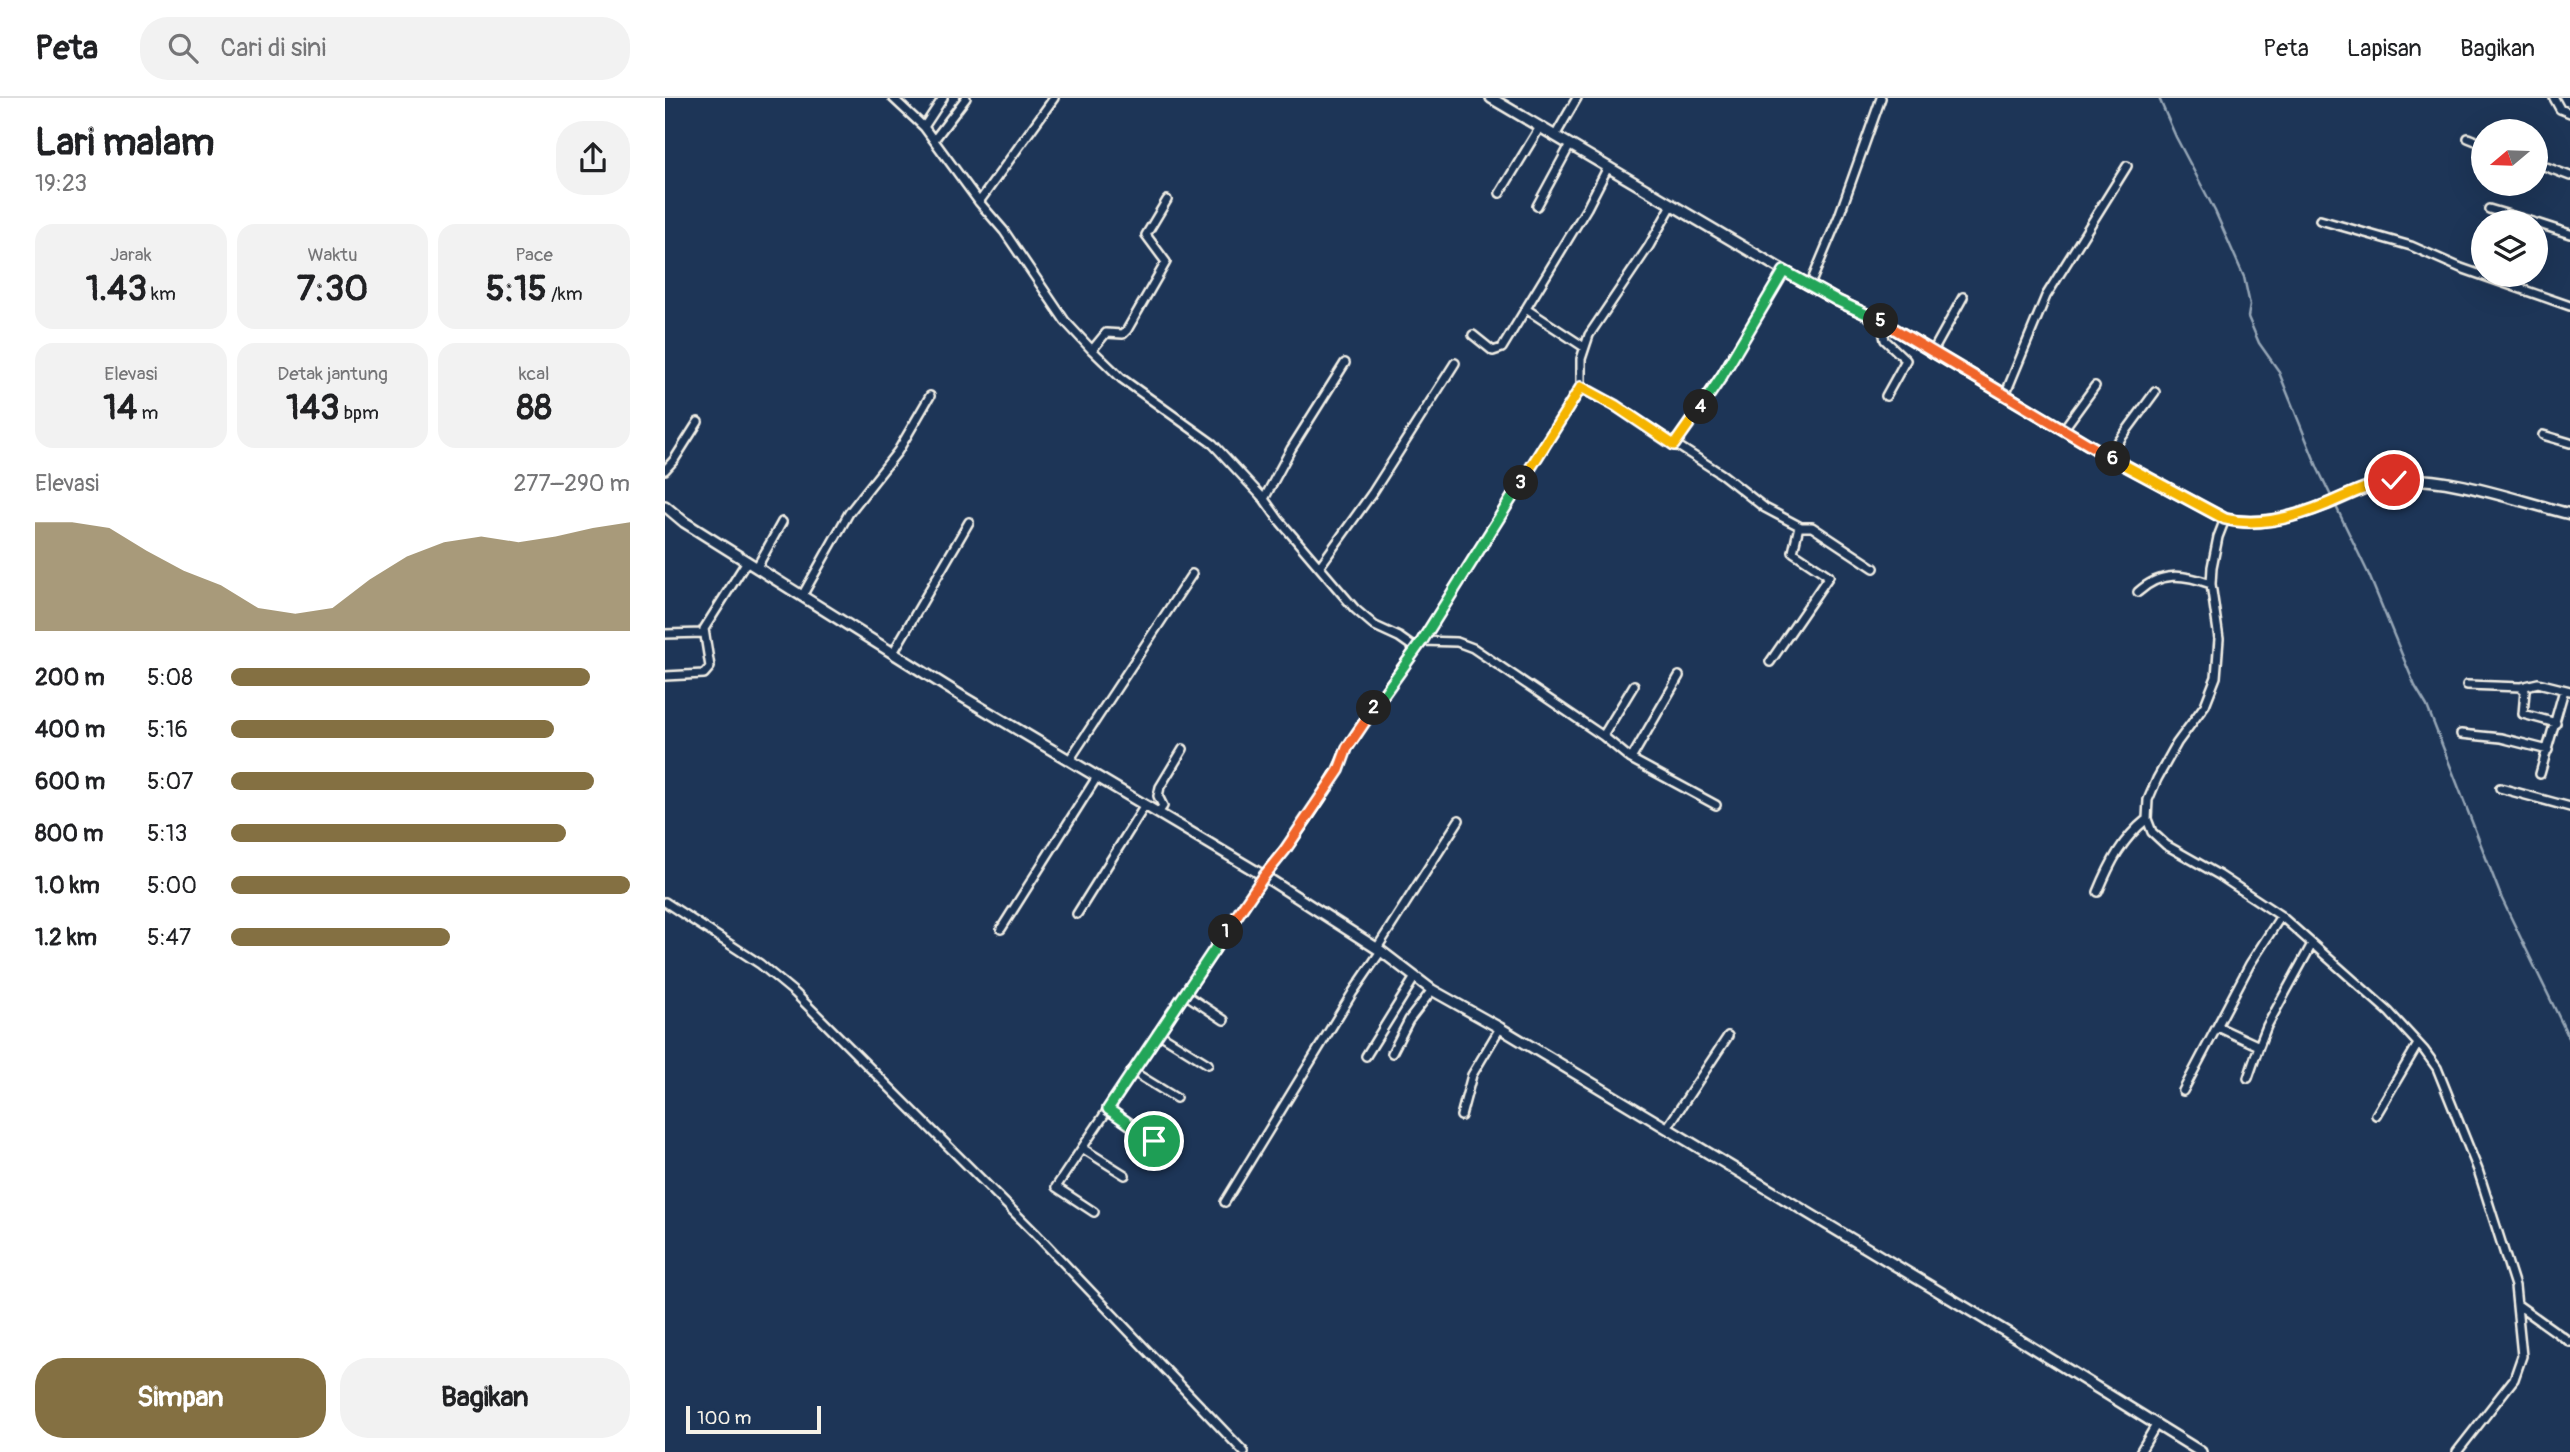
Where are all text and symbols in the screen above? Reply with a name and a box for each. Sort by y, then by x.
search box [140,17,630,80]
text: Peta [35,28,98,69]
icon: search [164,29,202,67]
text: Cari di sini [220,32,326,64]
text: Peta [2263,34,2309,63]
text: Lapisan [2347,34,2422,63]
text: Bagikan [2460,34,2535,63]
text: Lari malam [35,119,215,167]
north arrow [2471,119,2548,196]
map controls [2471,119,2548,287]
button: share [556,121,630,195]
text: 19:23 [35,169,87,198]
button: layers [2471,210,2548,287]
text: Jarak [110,243,152,267]
text: Waktu [307,243,358,267]
text: Pace [515,243,553,267]
text: 1.43 [86,267,147,311]
text: 7:30 [297,267,368,311]
text: 5:15 [486,267,547,311]
text: km [147,282,176,306]
text: /km [547,282,583,306]
pin: 5 [1863,304,1899,339]
text: 5 [1875,308,1886,332]
text: Elevasi [104,362,157,386]
text: Detak jantung [277,362,388,386]
text: kcal [519,362,550,386]
text: 14 [103,386,137,430]
text: 143 [286,386,340,430]
text: 88 [517,386,552,430]
pin: 4 [1683,390,1719,424]
text: 4 [1695,394,1706,418]
text: m [137,401,158,425]
text: bpm [340,401,379,425]
pin: 6 [2095,442,2131,476]
text: 6 [2107,446,2118,470]
pin [2364,450,2424,510]
icon: check [2375,461,2413,499]
pin: 3 [1503,466,1539,500]
text: Elevasi [35,469,99,498]
text: 277–290 m [513,469,630,498]
text: 3 [1515,470,1526,494]
text: 200 m [35,663,105,692]
text: 5:08 [147,663,193,692]
pin: 2 [1357,690,1391,726]
text: 2 [1368,695,1379,719]
text: 400 m [35,715,105,744]
text: 5:16 [147,715,188,744]
text: 600 m [35,767,105,796]
text: 5:07 [147,767,193,796]
text: 800 m [35,819,103,848]
text: 5:13 [147,819,187,848]
text: 1.0 km [35,871,100,900]
text: 5:00 [147,871,197,900]
pin: 1 [1209,914,1243,950]
text: 1 [1222,919,1229,943]
text: 1.2 km [35,923,97,952]
text: 5:47 [147,923,191,952]
pin [1124,1111,1184,1171]
icon: arrive [1135,1122,1173,1160]
button: Simpan [35,1358,326,1438]
button: Bagikan [340,1358,630,1438]
scale bar [686,1403,821,1435]
text: 100 m [697,1406,751,1430]

